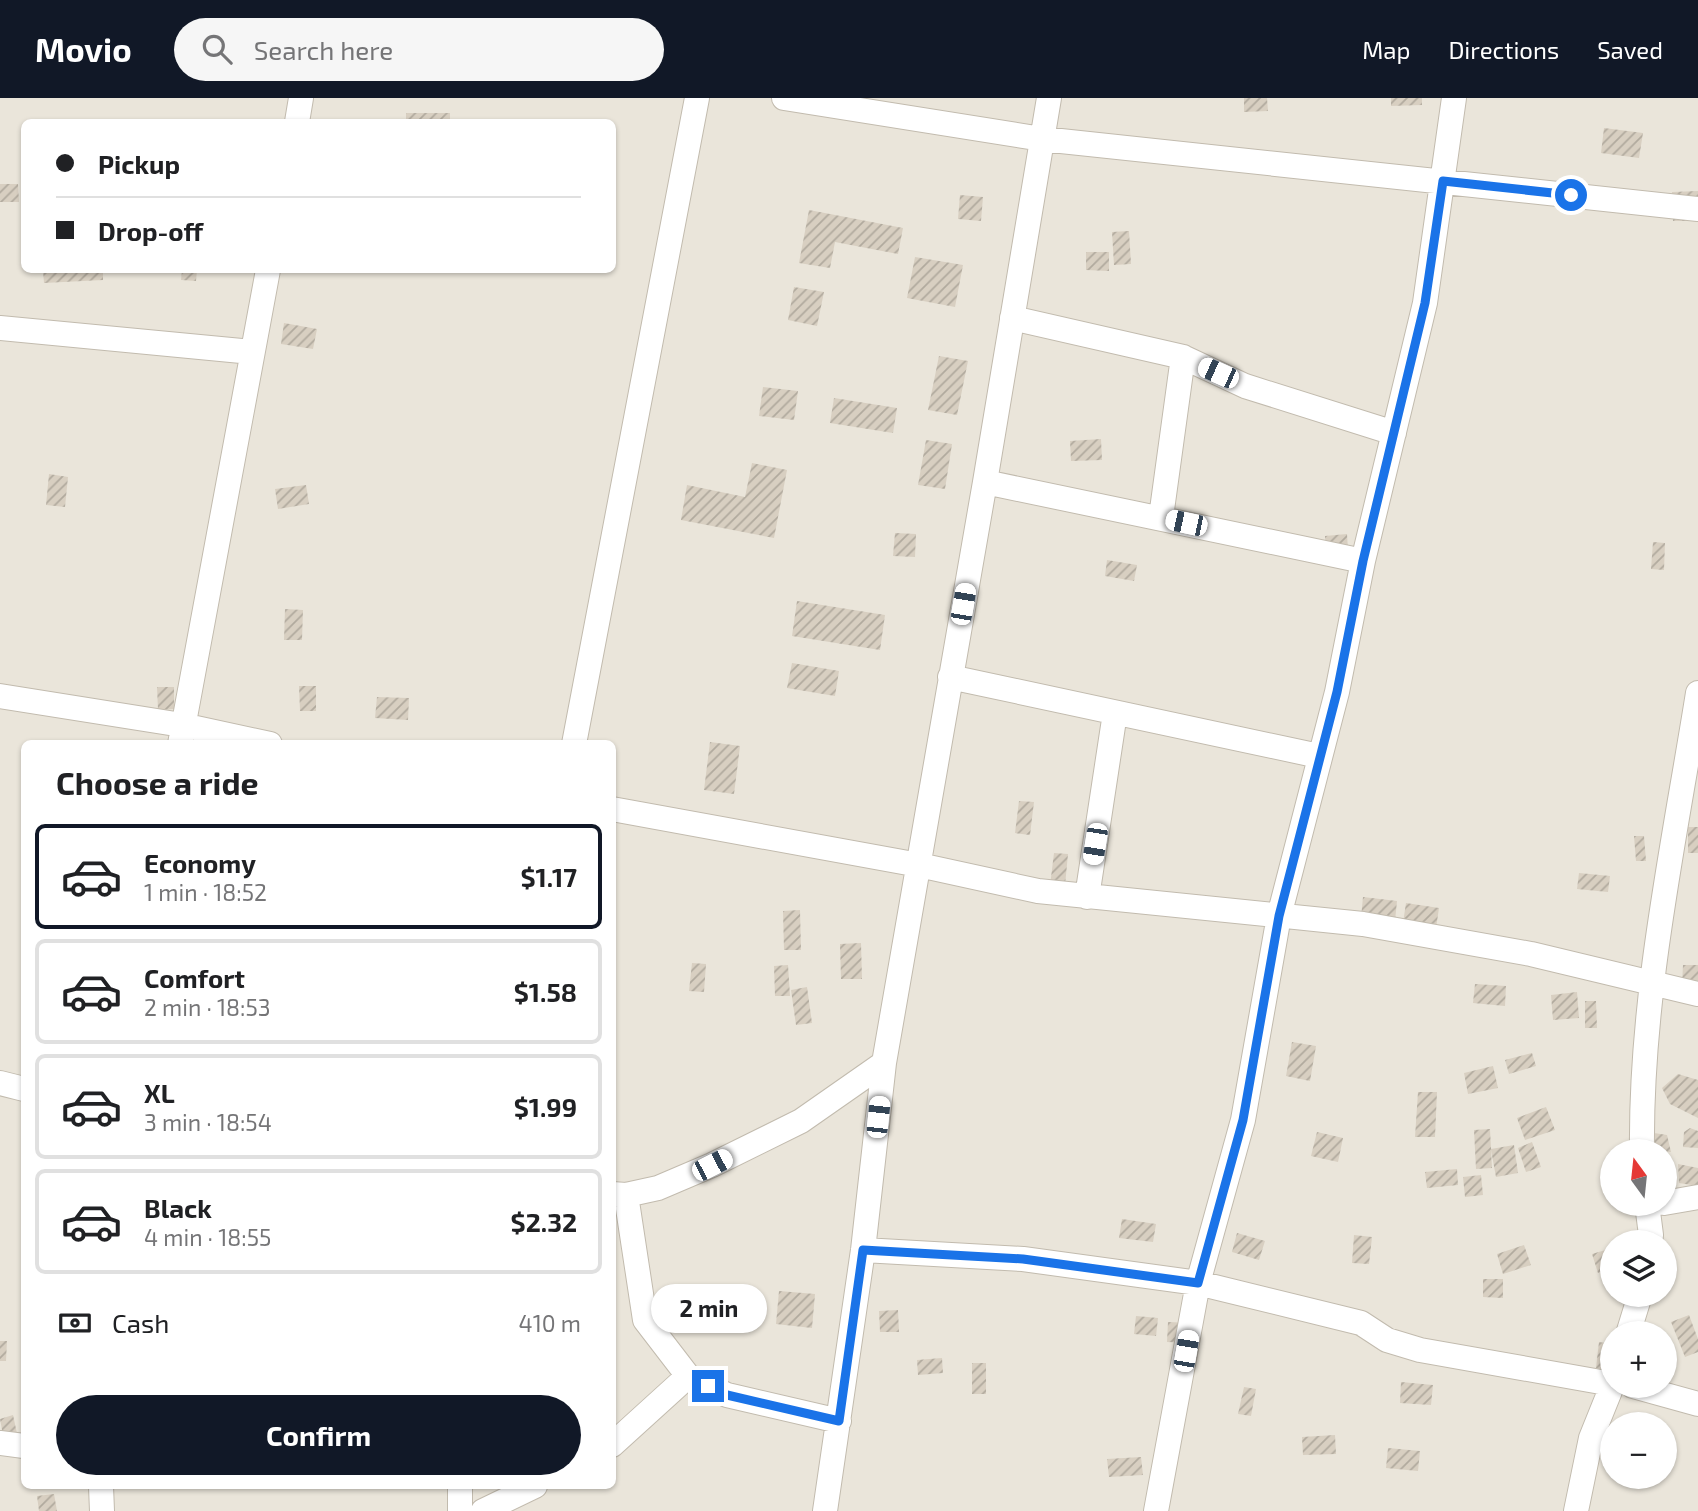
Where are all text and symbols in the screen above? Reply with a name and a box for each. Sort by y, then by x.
search box [174,18,664,81]
text: Movio [35,29,132,69]
icon: search [198,30,236,68]
text: Search here [254,34,393,65]
text: Map [1362,35,1410,64]
text: Directions [1448,35,1559,64]
text: Saved [1597,35,1663,64]
text: Pickup [98,148,180,179]
route start [1555,179,1587,211]
text: Drop-off [98,215,203,246]
car [1195,355,1242,391]
car [1164,508,1209,538]
car [950,581,977,627]
text: Choose a ride [56,763,259,801]
car [1082,822,1109,866]
icon: car [60,845,123,908]
text: Economy [144,847,256,878]
text: $1.17 [521,861,577,892]
text: 1 min · 18:52 [144,878,267,906]
icon: car [60,960,123,1023]
text: Comfort [144,962,245,993]
text: $1.58 [514,976,577,1007]
text: 2 min · 18:53 [144,993,271,1021]
icon: car [60,1075,123,1138]
text: XL [144,1077,175,1108]
text: $1.99 [514,1091,577,1122]
car [866,1095,891,1139]
text: 3 min · 18:54 [144,1108,272,1136]
north arrow [1600,1139,1676,1216]
map controls [1600,1139,1677,1489]
car [689,1146,736,1184]
icon: car [60,1190,123,1253]
text: Black [144,1192,212,1223]
text: $2.32 [511,1206,577,1237]
text: 4 min · 18:55 [144,1223,271,1251]
button: layers [1600,1230,1677,1307]
callout: 2 min [650,1284,766,1334]
text: 2 min [680,1294,738,1322]
icon: cash [56,1304,94,1342]
text: Cash [112,1307,169,1338]
text: 410 m [519,1309,581,1337]
button: + [1600,1321,1677,1398]
car [1173,1328,1200,1374]
route end [692,1370,724,1402]
button: Confirm [56,1395,581,1475]
button: − [1600,1412,1677,1489]

